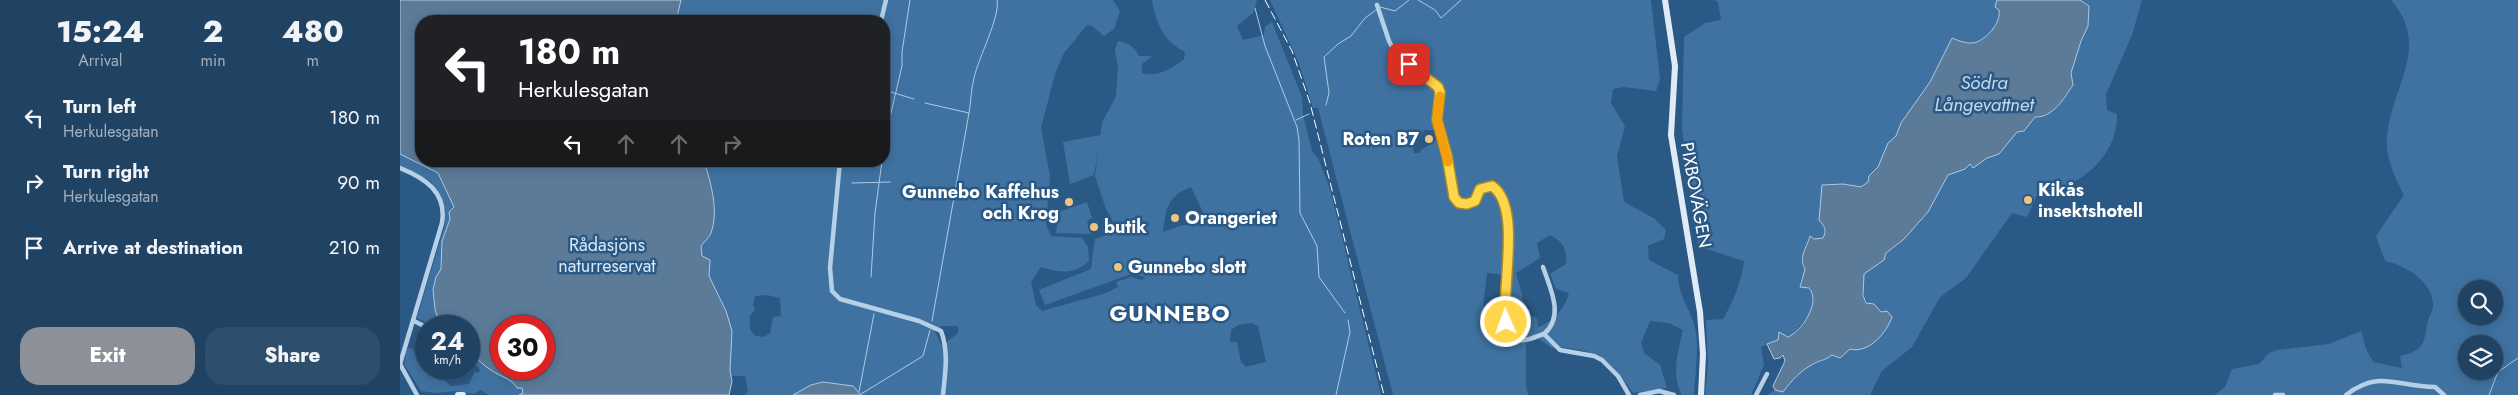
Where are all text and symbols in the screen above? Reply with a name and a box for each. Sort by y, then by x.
text: 15:24 [56,10,144,53]
text: 2 [203,10,223,53]
text: 480 [282,10,344,53]
text: 180 m [518,27,620,77]
icon: left [435,35,500,100]
pin [1388,43,1430,85]
text: Arrival [78,49,122,72]
text: min [201,49,226,72]
text: m [307,49,319,72]
icon: arrive [1395,50,1423,78]
water label: Södra Långevattnet [1934,69,2035,118]
text: Herkulesgatan [518,73,649,105]
text: Turn left [63,93,136,120]
icon: left [20,104,48,132]
text: 180 m [329,104,380,131]
text: Herkulesgatan [63,120,159,143]
place label: Roten B7 [1342,126,1419,152]
icon: left [559,130,587,158]
icon: ahead [612,130,640,158]
icon: ahead [665,130,693,158]
icon: right [718,130,746,158]
marker: Roten B7 [1423,133,1435,145]
street label: PIXBOVÄGEN [1674,140,1718,250]
text: Turn right [63,158,149,185]
icon: right [20,169,48,197]
text: 90 m [337,169,380,196]
place label: Kikås insektshotell [2038,177,2143,224]
place label: Gunnebo Kaffehus och Krog [902,179,1059,226]
text: Herkulesgatan [63,185,159,208]
marker: Kikås insektshotell [2022,194,2034,206]
marker: Gunnebo Kaffehus och Krog [1063,196,1075,208]
place label: Orangeriet [1185,205,1277,231]
marker: Orangeriet [1169,212,1181,224]
place label: butik [1104,214,1147,240]
marker: butik [1088,221,1100,233]
park label: Rådasjöns naturreservat [558,232,656,279]
icon: arrive [20,234,48,262]
text: Arrive at destination [63,234,243,261]
text: 210 m [329,234,380,261]
place label: Gunnebo slott [1128,254,1247,280]
marker: Gunnebo slott [1112,261,1124,273]
map controls [2458,280,2503,380]
button: search [2458,280,2503,325]
position arrow [1479,295,1531,347]
district label: GUNNEBO [1109,297,1231,329]
speed limit sign: 30 [490,315,555,380]
text: 24 [431,323,464,359]
button: Exit [20,327,195,385]
button: Share [205,327,380,385]
button: layers [2458,335,2503,380]
text: km/h [434,351,461,369]

